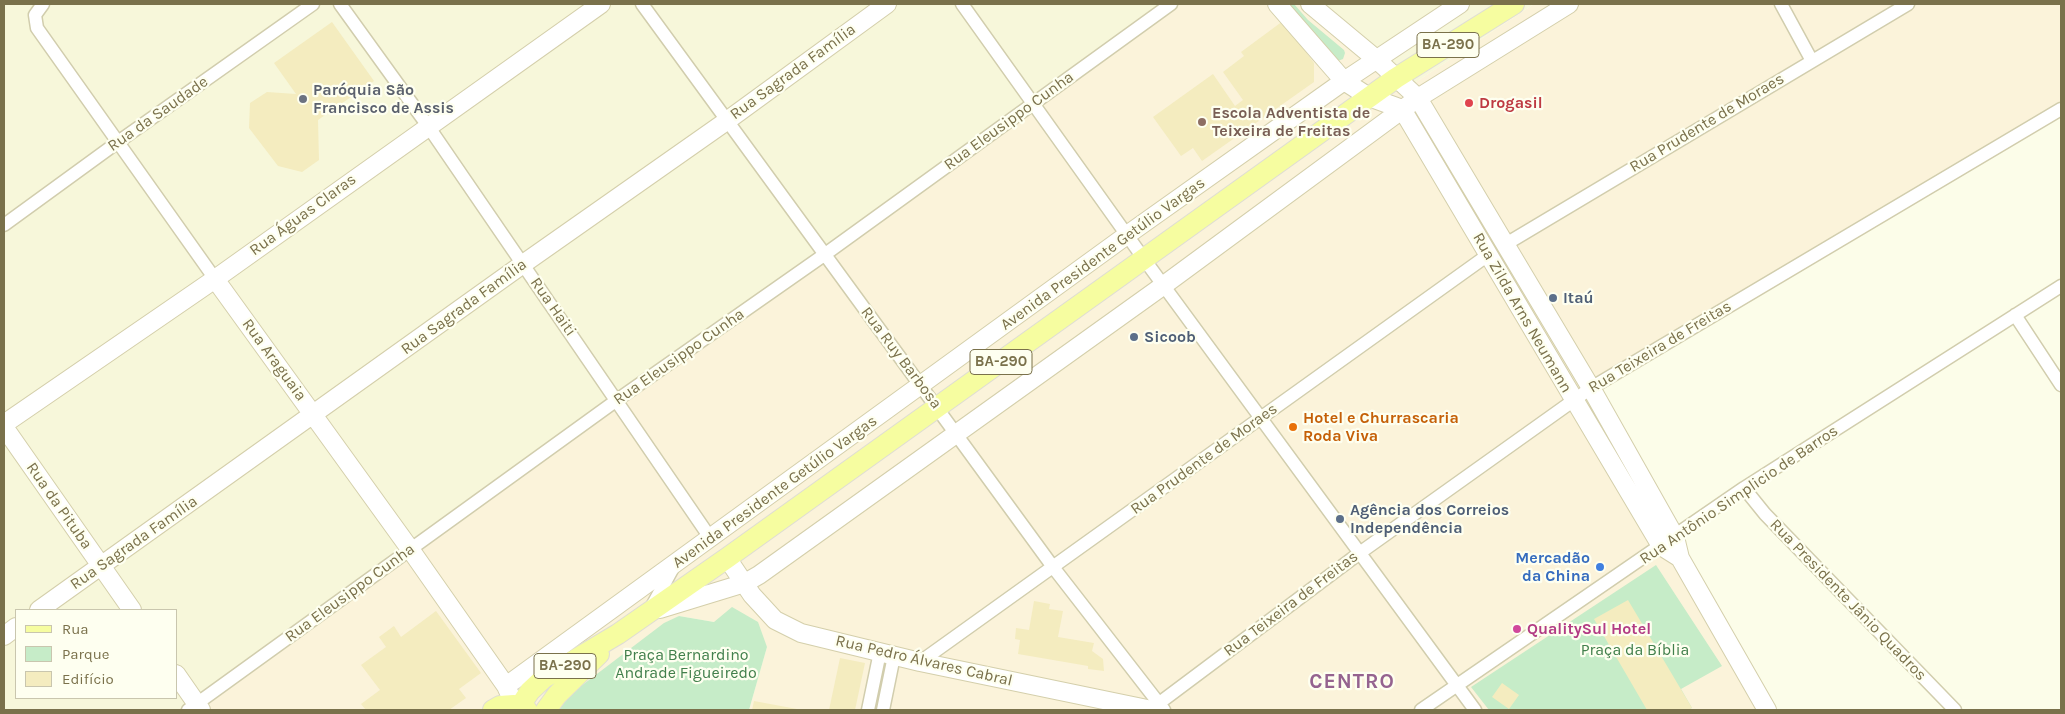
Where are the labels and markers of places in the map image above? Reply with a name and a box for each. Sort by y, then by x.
place label: Paróquia São Francisco de Assis [313,80,454,118]
marker: Paróquia São Francisco de Assis [297,93,309,105]
place label: Drogasil [1479,93,1543,113]
marker: Drogasil [1463,97,1475,109]
place label: Escola Adventista de Teixeira de Freitas [1212,103,1370,141]
marker: Escola Adventista de Teixeira de Freitas [1196,116,1208,128]
place label: Itaú [1563,288,1594,308]
marker: Itaú [1547,292,1559,304]
place label: Sicoob [1144,327,1196,347]
marker: Sicoob [1128,331,1140,343]
place label: Hotel e Churrascaria Roda Viva [1303,408,1459,446]
marker: Hotel e Churrascaria Roda Viva [1287,421,1299,433]
place label: Agência dos Correios Independência [1350,500,1509,538]
marker: Agência dos Correios Independência [1334,513,1346,525]
place label: Mercadão da China [1515,548,1590,586]
marker: Mercadão da China [1594,561,1606,573]
place label: QualitySul Hotel [1527,619,1651,639]
marker: QualitySul Hotel [1511,623,1523,635]

